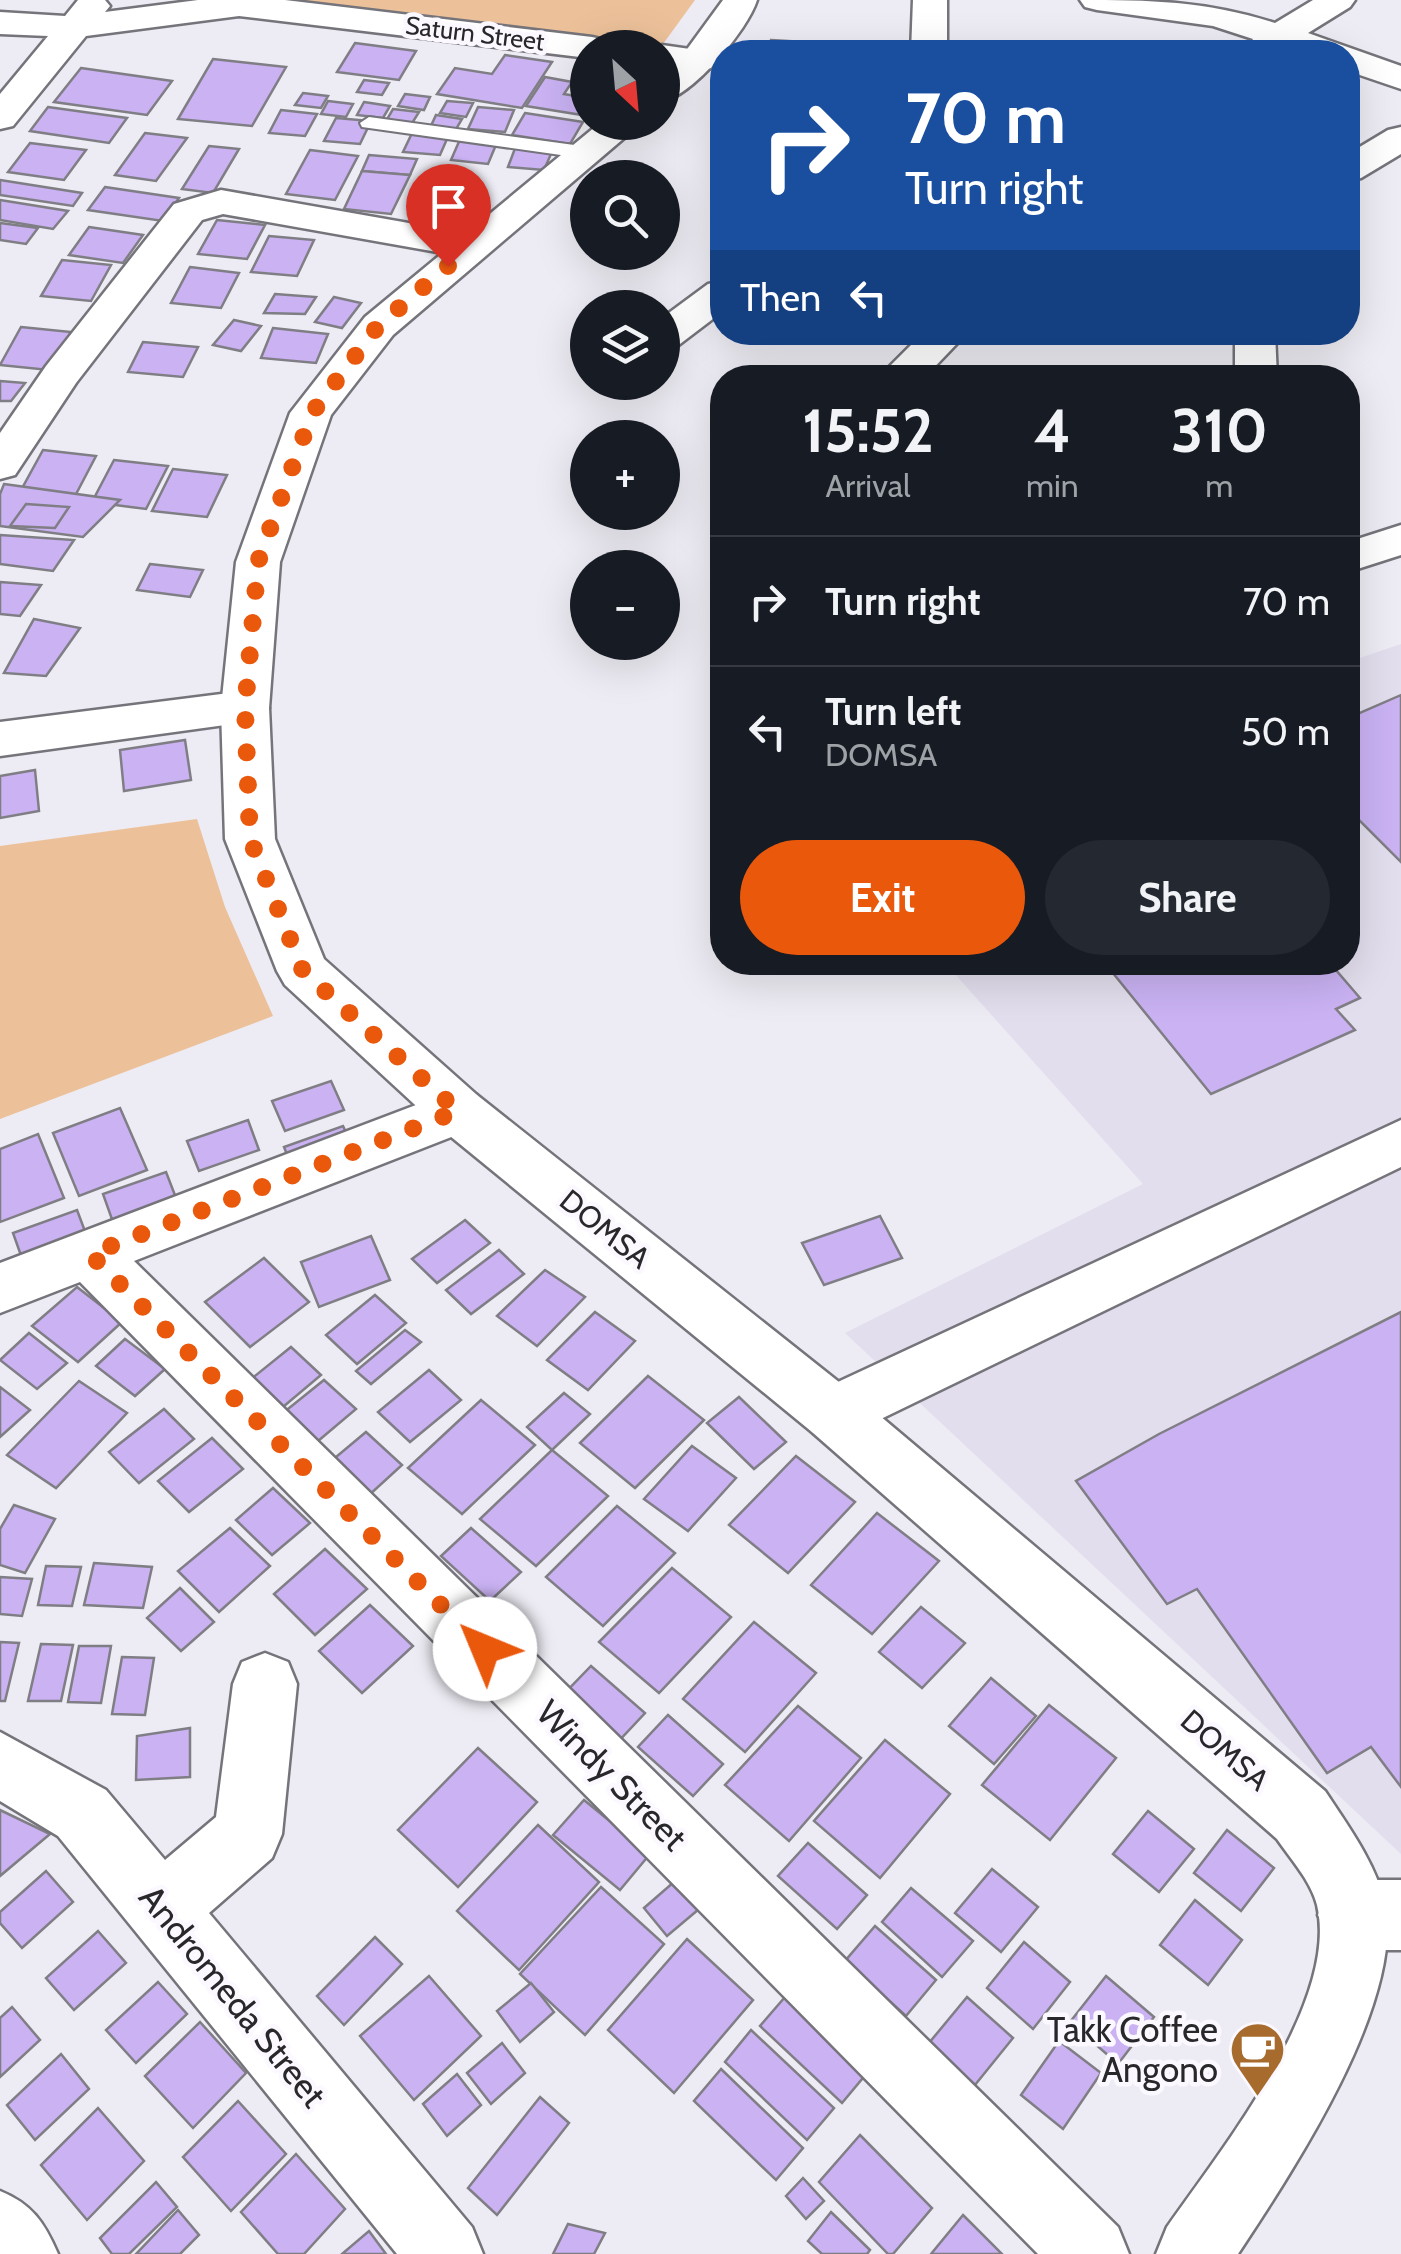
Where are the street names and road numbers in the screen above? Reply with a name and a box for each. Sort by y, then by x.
street label: Saturn Street [404,10,547,56]
street label: DOMSA [553,1182,658,1277]
street label: Windy Street [528,1691,696,1859]
street label: DOMSA [1173,1702,1277,1799]
street label: Andromeda Street [130,1876,336,2116]

